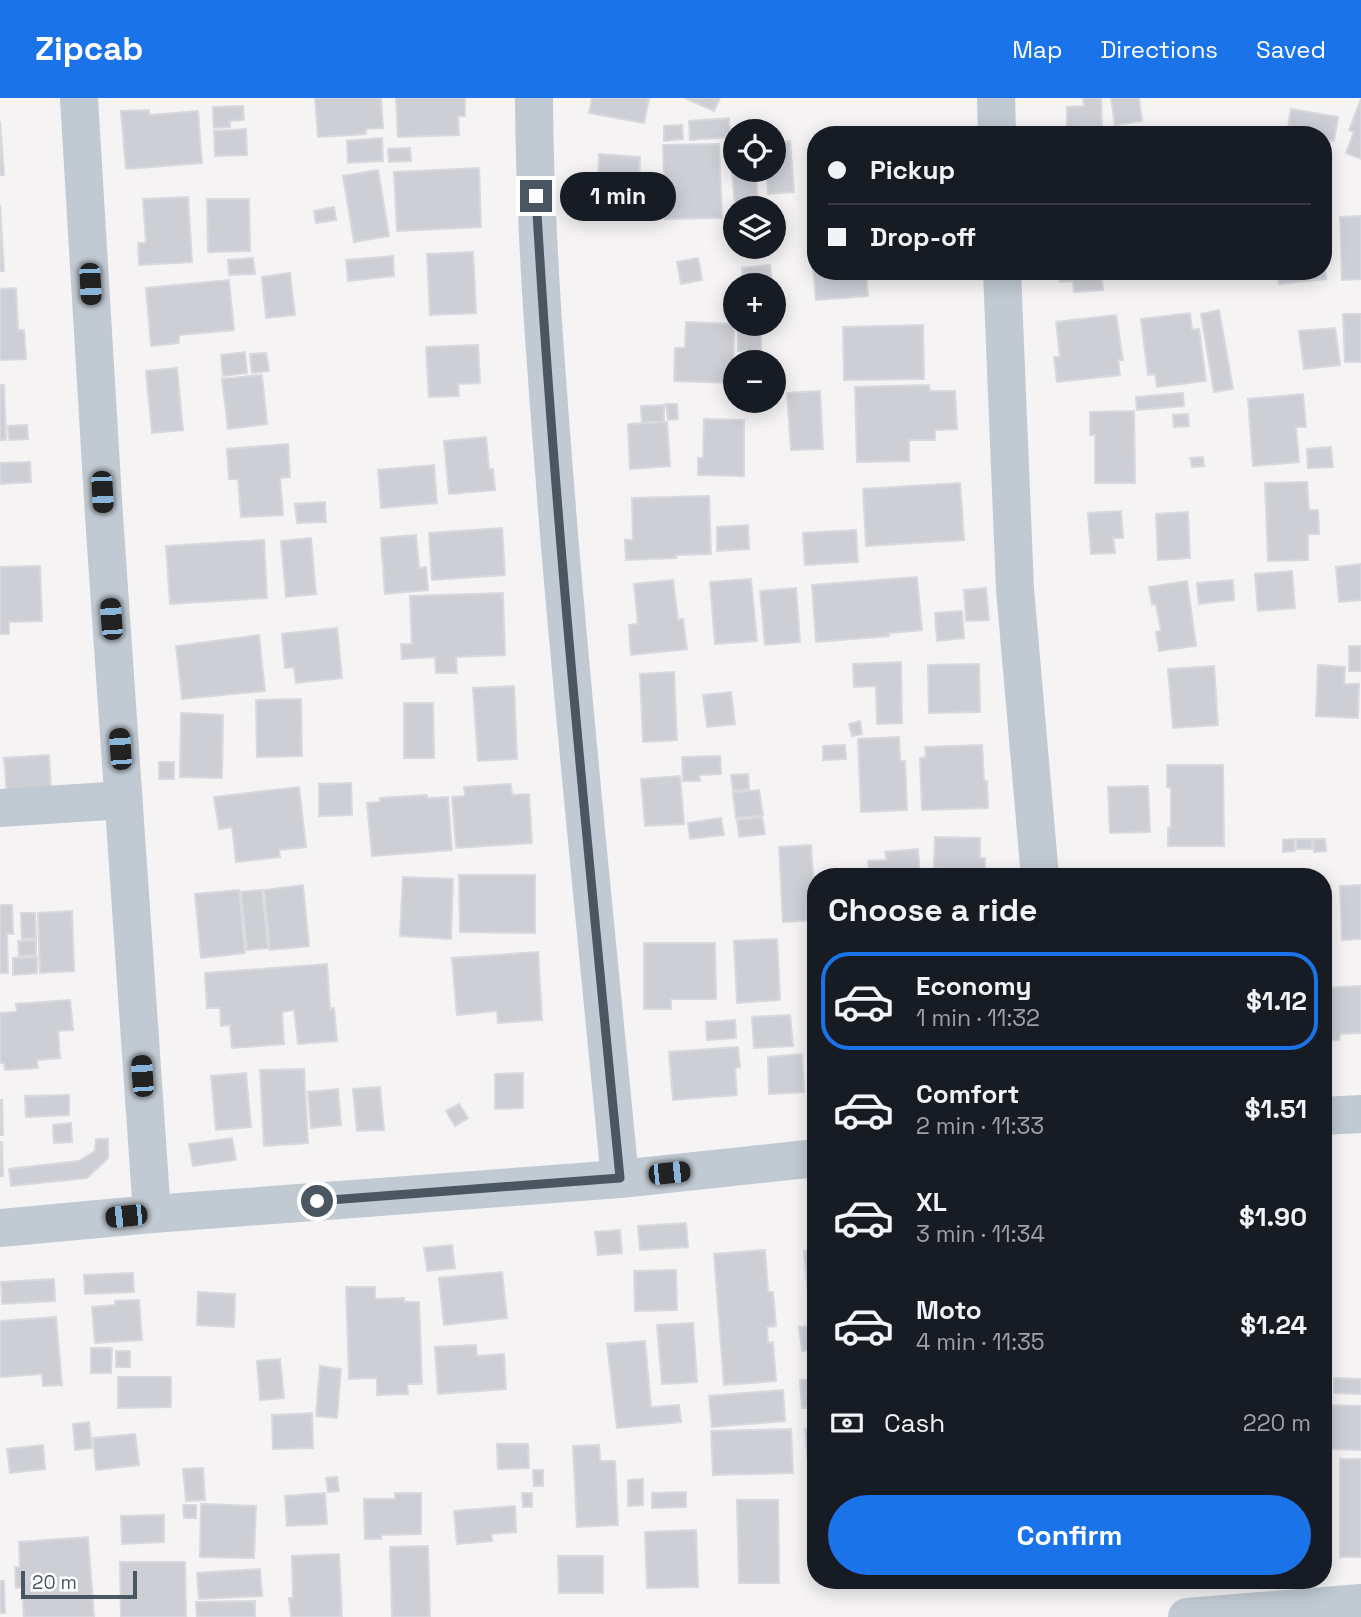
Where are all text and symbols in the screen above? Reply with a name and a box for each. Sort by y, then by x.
text: Zipcab [35,28,143,70]
text: Map [1012,34,1062,65]
text: Directions [1100,34,1218,65]
text: Saved [1256,34,1326,65]
map controls [723,119,786,413]
button: locate [723,119,786,182]
text: Pickup [870,153,955,187]
callout: 1 min [560,172,676,220]
route end [520,180,552,212]
text: 1 min [590,181,646,211]
button: layers [723,196,786,259]
text: Drop-off [870,220,976,254]
car [79,262,102,306]
button: + [723,273,786,336]
button: − [723,350,786,413]
car [91,470,114,514]
car [100,597,123,641]
car [109,727,132,771]
text: Choose a ride [828,890,1038,930]
text: Economy [916,969,1032,1003]
icon: car [832,970,895,1033]
text: $1.12 [1246,984,1307,1018]
text: 1 min · 11:32 [916,1003,1040,1033]
car [131,1054,154,1098]
text: Comfort [916,1077,1019,1111]
icon: car [832,1078,895,1141]
text: $1.51 [1245,1092,1307,1126]
text: 2 min · 11:33 [916,1111,1044,1141]
car [648,1160,691,1186]
route start [301,1185,333,1217]
text: XL [916,1185,947,1219]
icon: car [832,1186,895,1249]
text: $1.90 [1239,1200,1307,1234]
car [105,1203,148,1229]
text: 3 min · 11:34 [916,1219,1045,1249]
text: Moto [916,1293,982,1327]
icon: car [832,1294,895,1357]
text: $1.24 [1240,1308,1307,1342]
text: 4 min · 11:35 [916,1327,1045,1357]
icon: cash [828,1404,866,1442]
text: Cash [884,1406,945,1440]
text: 220 m [1243,1408,1311,1438]
button: Confirm [828,1495,1311,1575]
scale bar [21,1568,136,1600]
text: 20 m [32,1570,77,1595]

